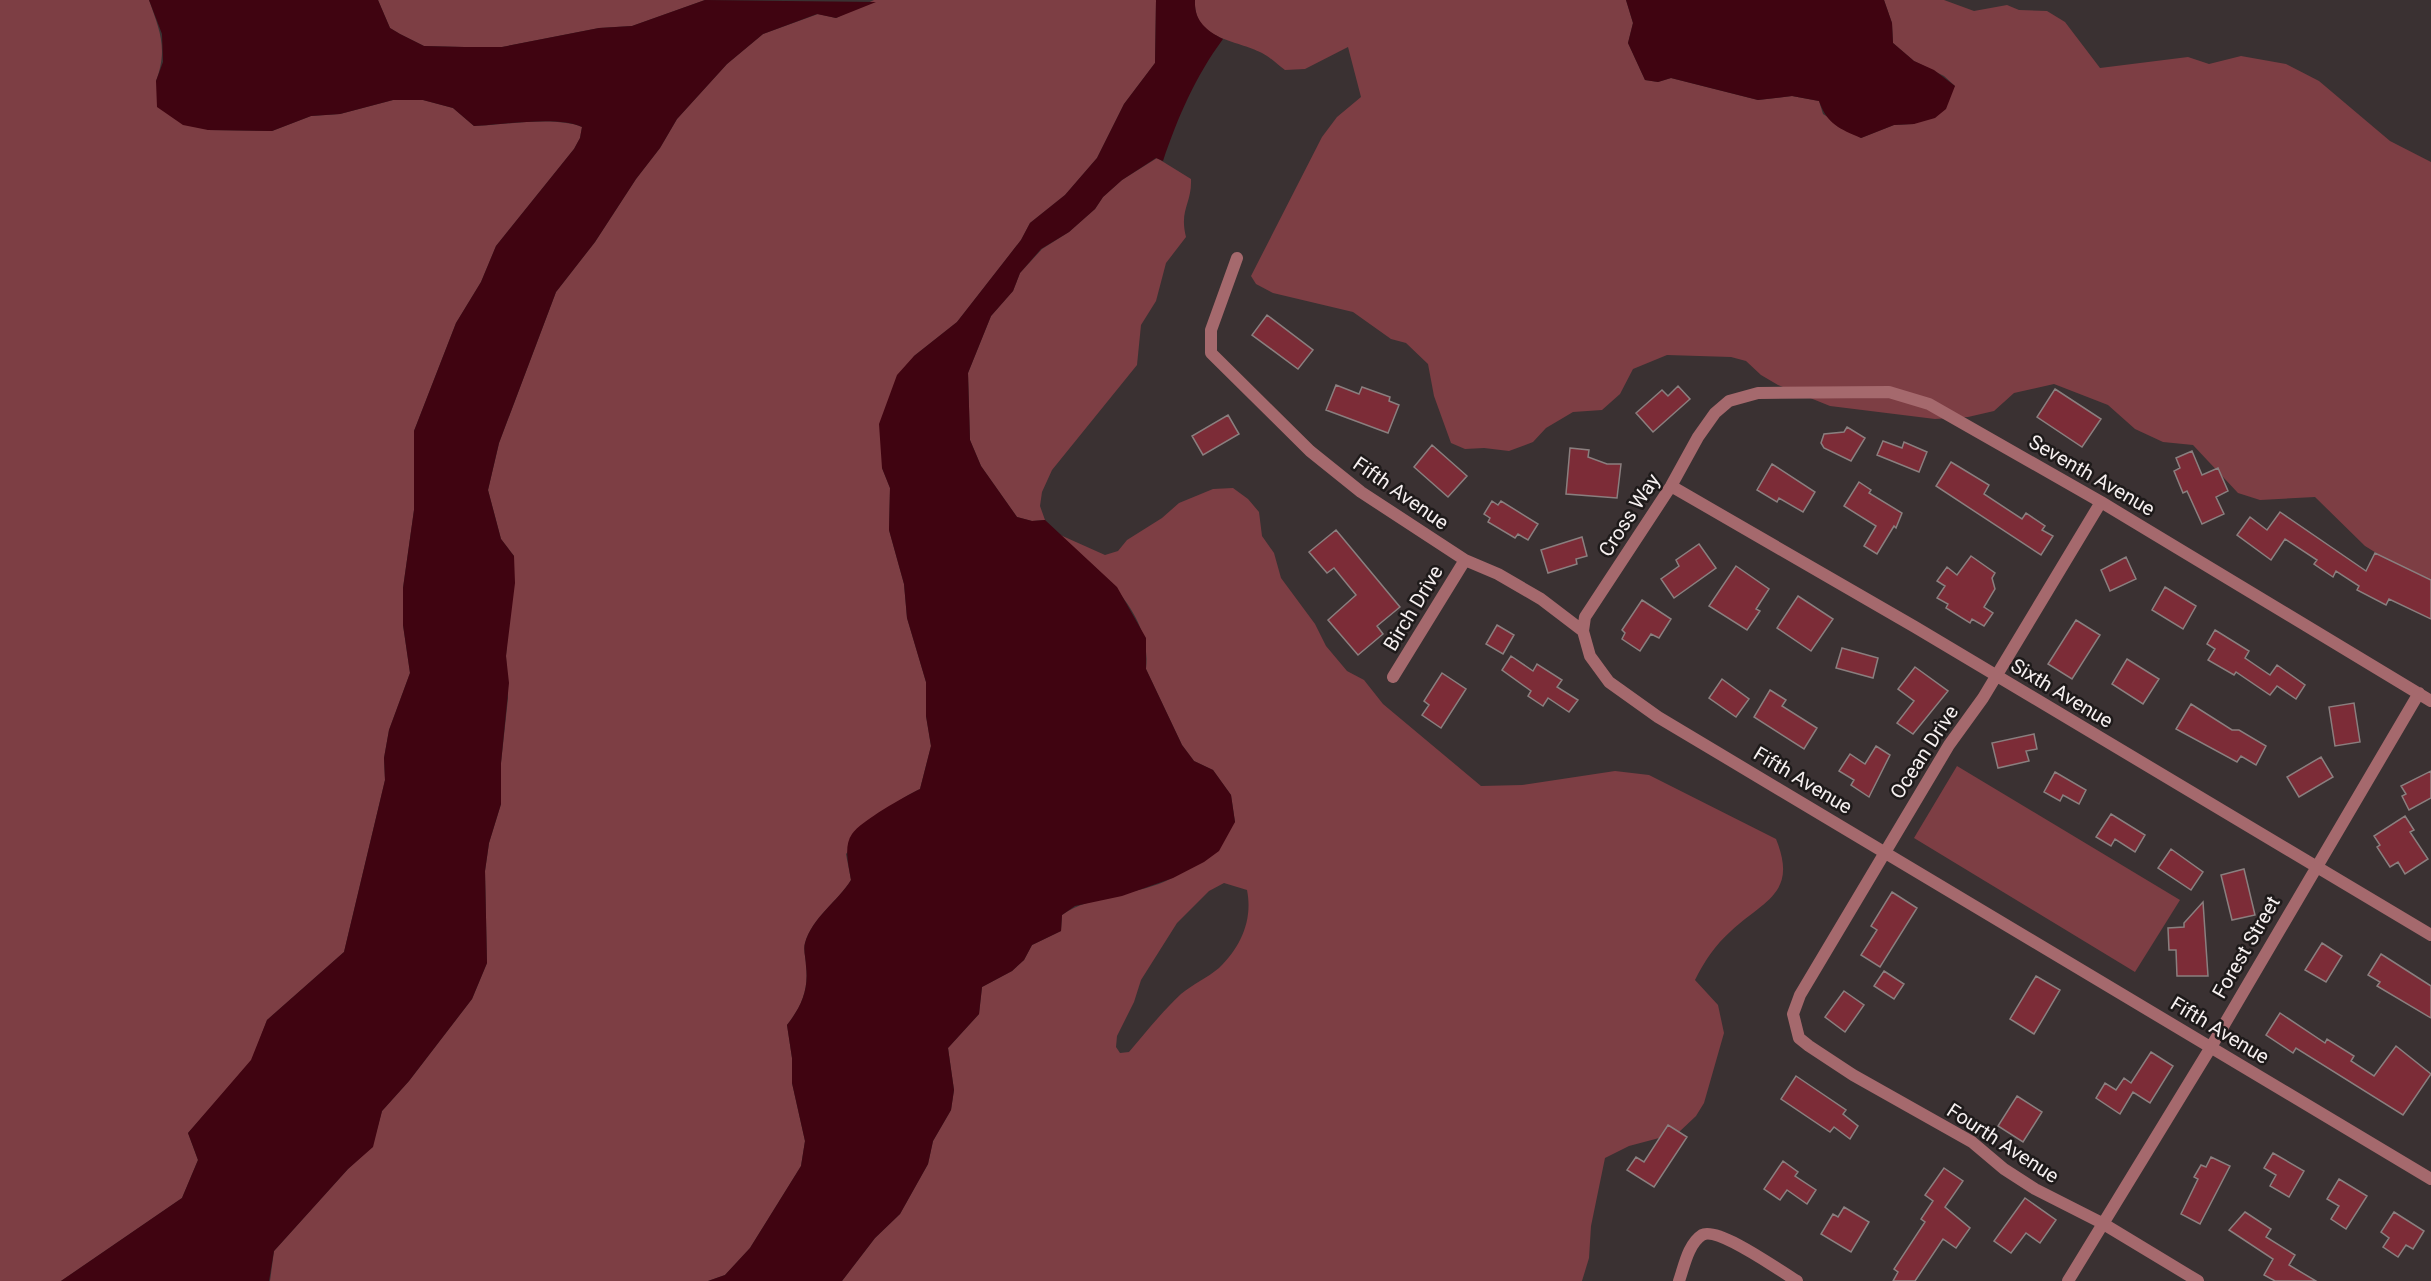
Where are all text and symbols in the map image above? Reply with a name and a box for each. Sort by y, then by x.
street label: Seventh Avenue [2025,429,2159,521]
street label: Fifth Avenue [1349,451,1453,535]
street label: Cross Way [1593,469,1665,561]
street label: Birch Drive [1378,561,1448,655]
street label: Sixth Avenue [2007,653,2117,733]
street label: Ocean Drive [1885,701,1963,803]
street label: Fifth Avenue [1749,741,1857,819]
street label: Forest Street [2207,892,2285,1002]
street label: Fifth Avenue [2166,991,2274,1069]
street label: Fourth Avenue [1943,1098,2063,1188]

